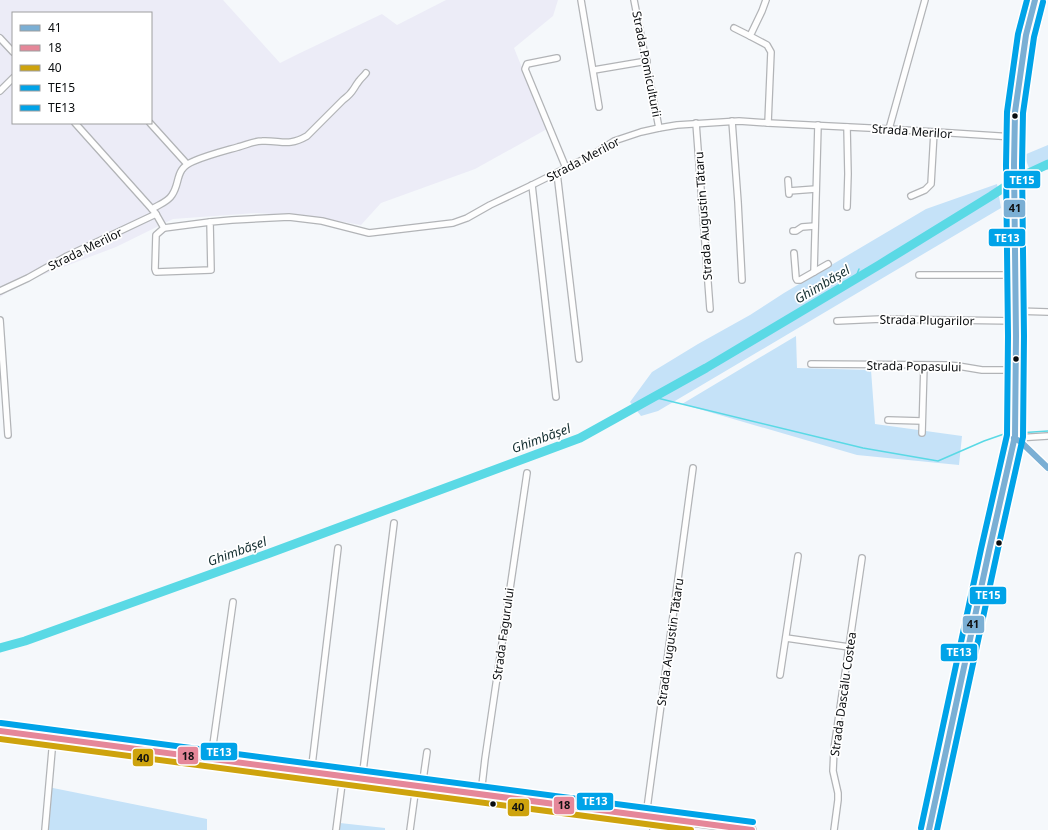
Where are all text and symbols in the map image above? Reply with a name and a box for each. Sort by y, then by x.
street label: Strada Pomiculturii [628,10,666,118]
legend [12,12,152,124]
text: 41 [48,19,62,36]
text: 18 [48,39,62,56]
text: 40 [48,59,62,76]
text: TE15 [48,79,75,96]
text: TE13 [48,99,75,116]
unlabelled marker [1010,111,1020,121]
street label: Strada Merilor [871,120,953,142]
street label: Strada Merilor [543,133,623,185]
street label: Strada Augustin Tătaru [690,151,716,281]
line badge: TE15 [1003,170,1041,189]
text: TE15 [1009,172,1035,187]
line badge: 41 [1003,199,1026,218]
text: 41 [1009,200,1021,215]
street label: Strada Merilor [45,224,125,274]
line badge: TE13 [988,228,1026,247]
text: TE13 [994,230,1020,245]
water label: Ghimbășel [791,260,854,308]
street label: Strada Plugarilor [879,311,975,329]
unlabelled marker [1011,354,1021,364]
street label: Strada Popasului [866,357,962,375]
water label: Ghimbășel [509,419,574,457]
water label: Ghimbășel [205,532,270,570]
unlabelled marker [994,538,1004,548]
street label: Strada Augustin Tătaru [653,577,687,707]
line badge: TE15 [969,586,1007,605]
street label: Strada Fagurului [488,587,518,681]
text: TE15 [975,587,1001,602]
line badge: 41 [962,615,985,634]
text: 41 [967,616,979,631]
street label: Strada Dascălu Costea [826,631,860,757]
line badge: TE13 [940,643,978,662]
text: TE13 [946,644,972,659]
line badge: TE13 [200,742,238,761]
text: TE13 [206,744,232,759]
line badge: 18 [177,746,199,765]
line badge: 40 [132,748,154,767]
text: 18 [182,748,194,763]
text: 40 [137,750,149,765]
line badge: TE13 [576,792,614,811]
text: TE13 [582,793,608,808]
line badge: 18 [553,796,575,815]
text: 18 [558,797,570,812]
line badge: 40 [507,798,530,817]
unlabelled marker [488,799,498,809]
text: 40 [512,799,524,814]

